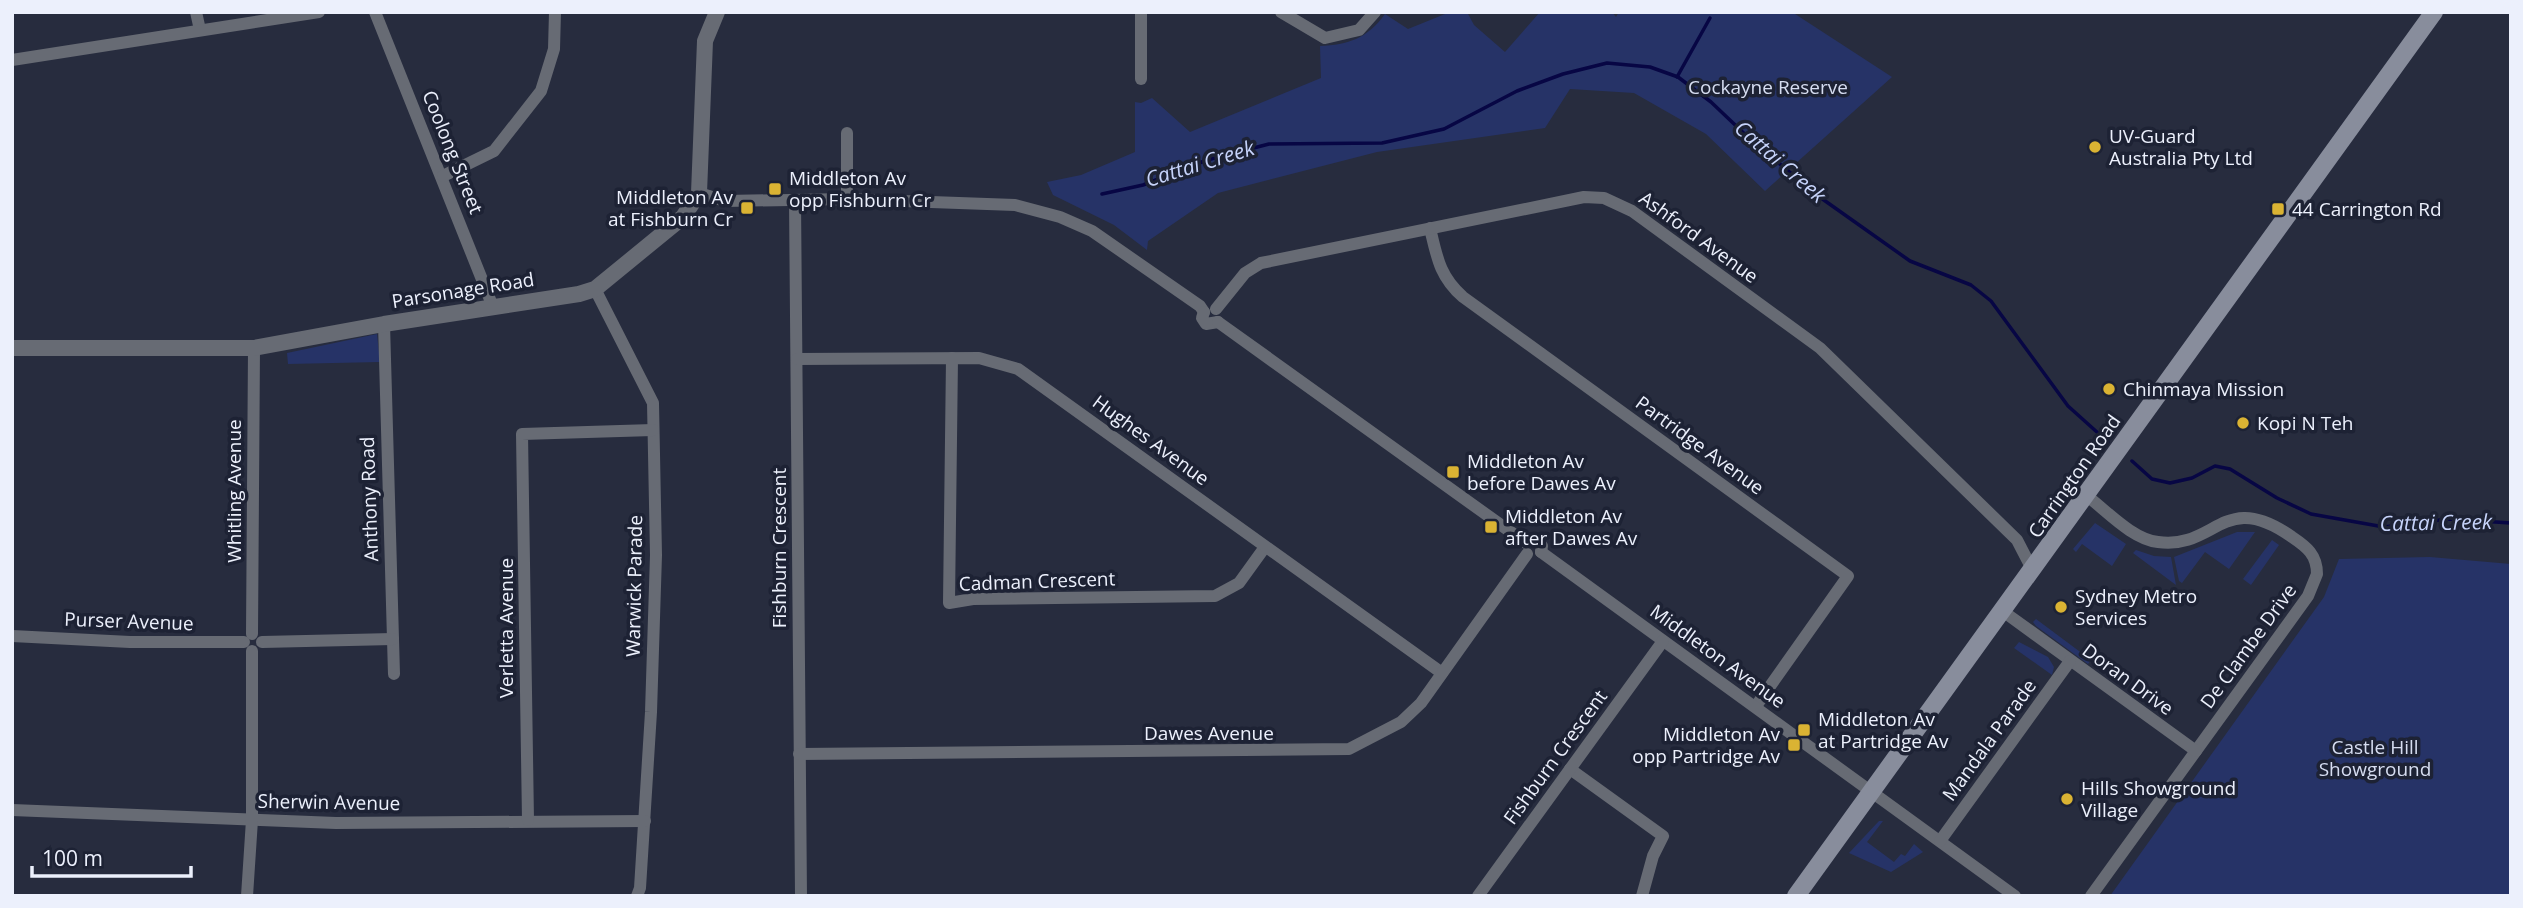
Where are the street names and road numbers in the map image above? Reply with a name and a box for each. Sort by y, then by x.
street label: Coolong Street [416,86,490,218]
street label: Ashford Avenue [1634,185,1764,289]
street label: Parsonage Road [390,266,536,314]
street label: Hughes Avenue [1087,389,1215,491]
street label: Partridge Avenue [1631,390,1769,500]
street label: Carrington Road [2022,409,2126,543]
street label: Whitling Avenue [221,419,247,563]
street label: Anthony Road [354,436,384,562]
street label: Fishburn Crescent [766,467,792,628]
street label: Warwick Parade [620,515,648,657]
street label: Verletta Avenue [493,558,519,698]
street label: Cadman Crescent [958,565,1116,597]
street label: De Clambe Drive [2194,578,2302,714]
street label: Middleton Avenue [1645,598,1791,714]
street label: Purser Avenue [64,606,194,636]
street label: Doran Drive [2077,637,2179,721]
street label: Mandala Parade [1936,674,2042,806]
street label: Fishburn Crescent [1497,684,1613,830]
street label: Dawes Avenue [1144,720,1274,746]
street label: Sherwin Avenue [257,788,401,816]

